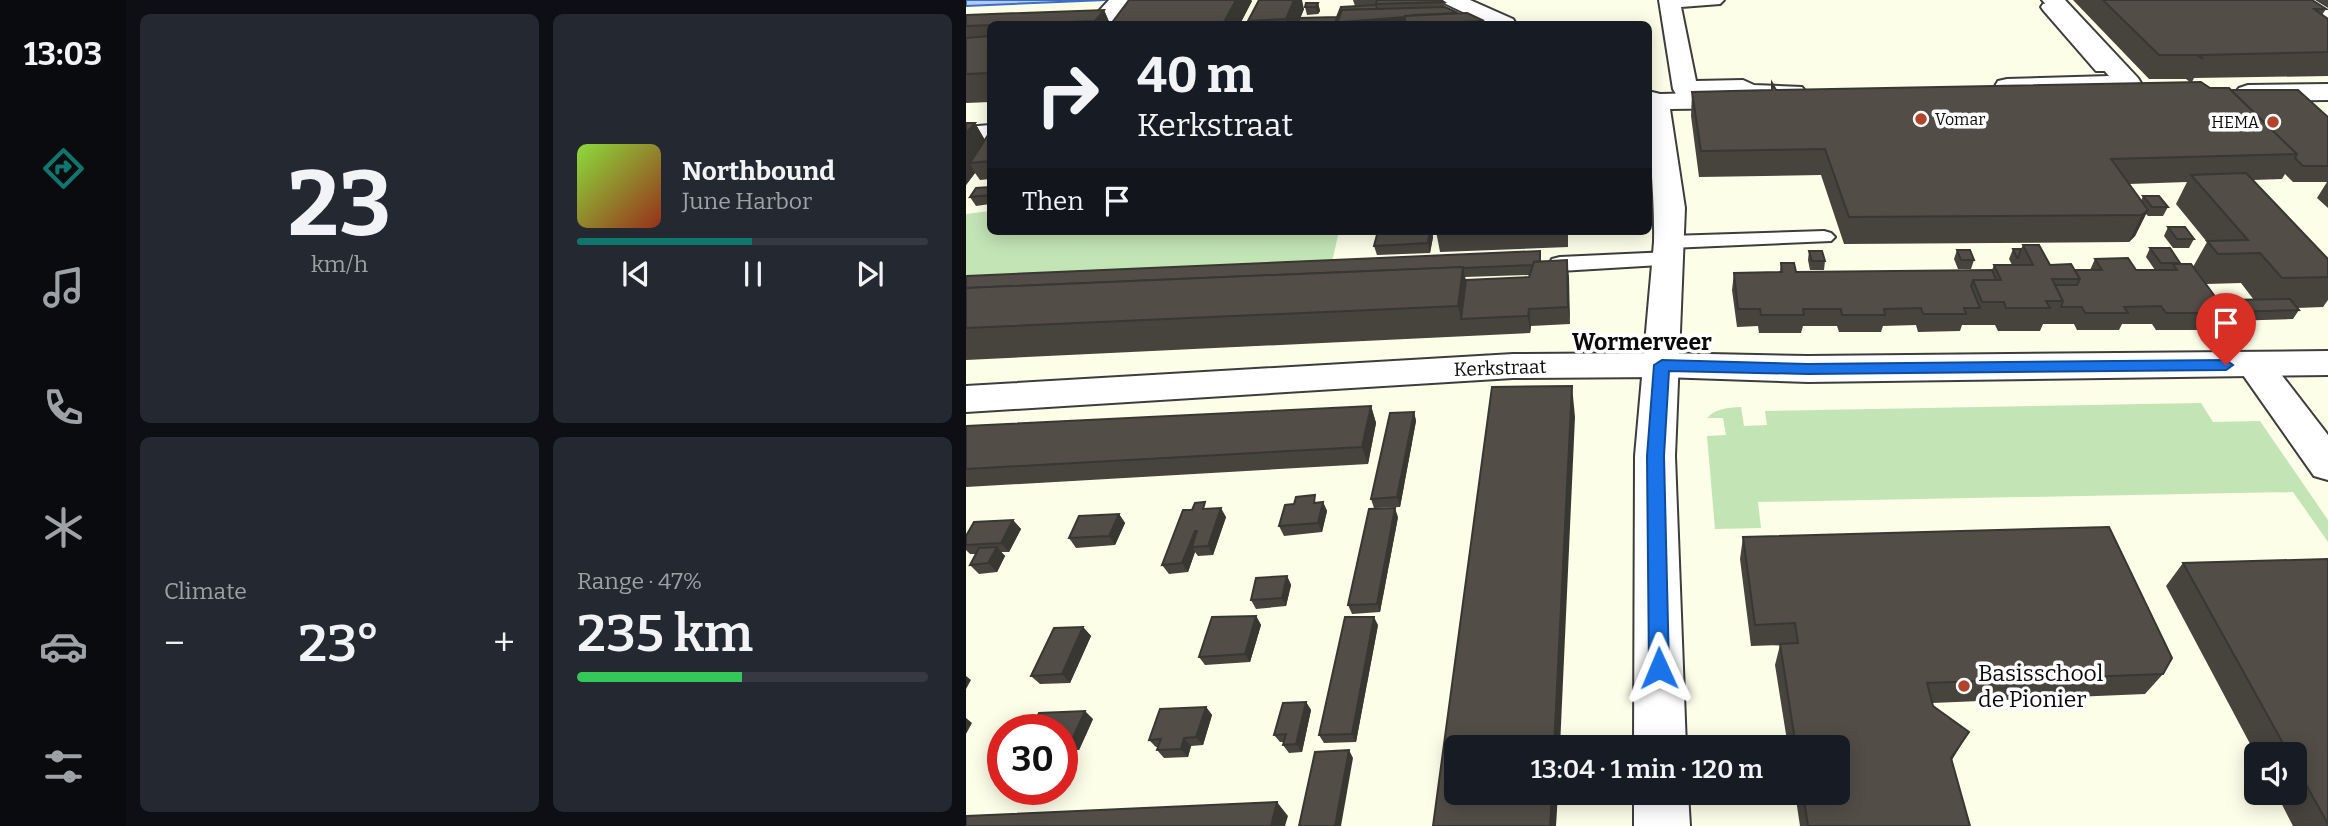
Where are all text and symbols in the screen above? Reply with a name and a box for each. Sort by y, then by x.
text: 13:03 [24,35,102,73]
text: 40 m [1137,46,1254,105]
icon: right [1022,49,1113,140]
text: Kerkstraat [1137,106,1293,144]
place label: Vomar [1935,110,1985,129]
marker: Vomar [1913,111,1929,127]
place label: HEMA [2211,113,2260,132]
marker: HEMA [2265,114,2281,130]
icon: directions [39,144,88,193]
text: 23 [288,150,391,259]
text: Northbound [682,156,835,187]
icon: arrive [1098,182,1136,220]
text: Then [1022,186,1084,217]
text: June Harbor [682,187,812,215]
text: km/h [311,250,368,278]
icon: previous [617,255,655,293]
icon: pause [734,255,772,293]
icon: next [851,255,889,293]
icon: music [39,263,88,312]
pin [2196,293,2256,365]
icon: arrive [2207,304,2245,342]
district label: Wormerveer [1572,328,1712,356]
street label: Kerkstraat [1453,355,1547,381]
icon: phone [39,383,88,432]
icon: climate [39,503,88,552]
text: Range · 47% [577,567,702,595]
text: Climate [164,577,247,605]
text: 235 km [577,602,753,665]
text: 23° [298,612,380,675]
text: − [164,620,185,666]
text: + [493,620,515,666]
icon: car [39,622,88,671]
position arrow [1622,631,1696,705]
place label: Basisschool de Pionier [1978,659,2104,713]
marker: Basisschool de Pionier [1956,678,1972,694]
speed limit sign: 30 [987,714,1078,805]
icon: filters [39,742,88,791]
map controls [2244,742,2307,805]
button: sound [2244,742,2307,805]
text: 13:04 · 1 min · 120 m [1531,754,1763,785]

